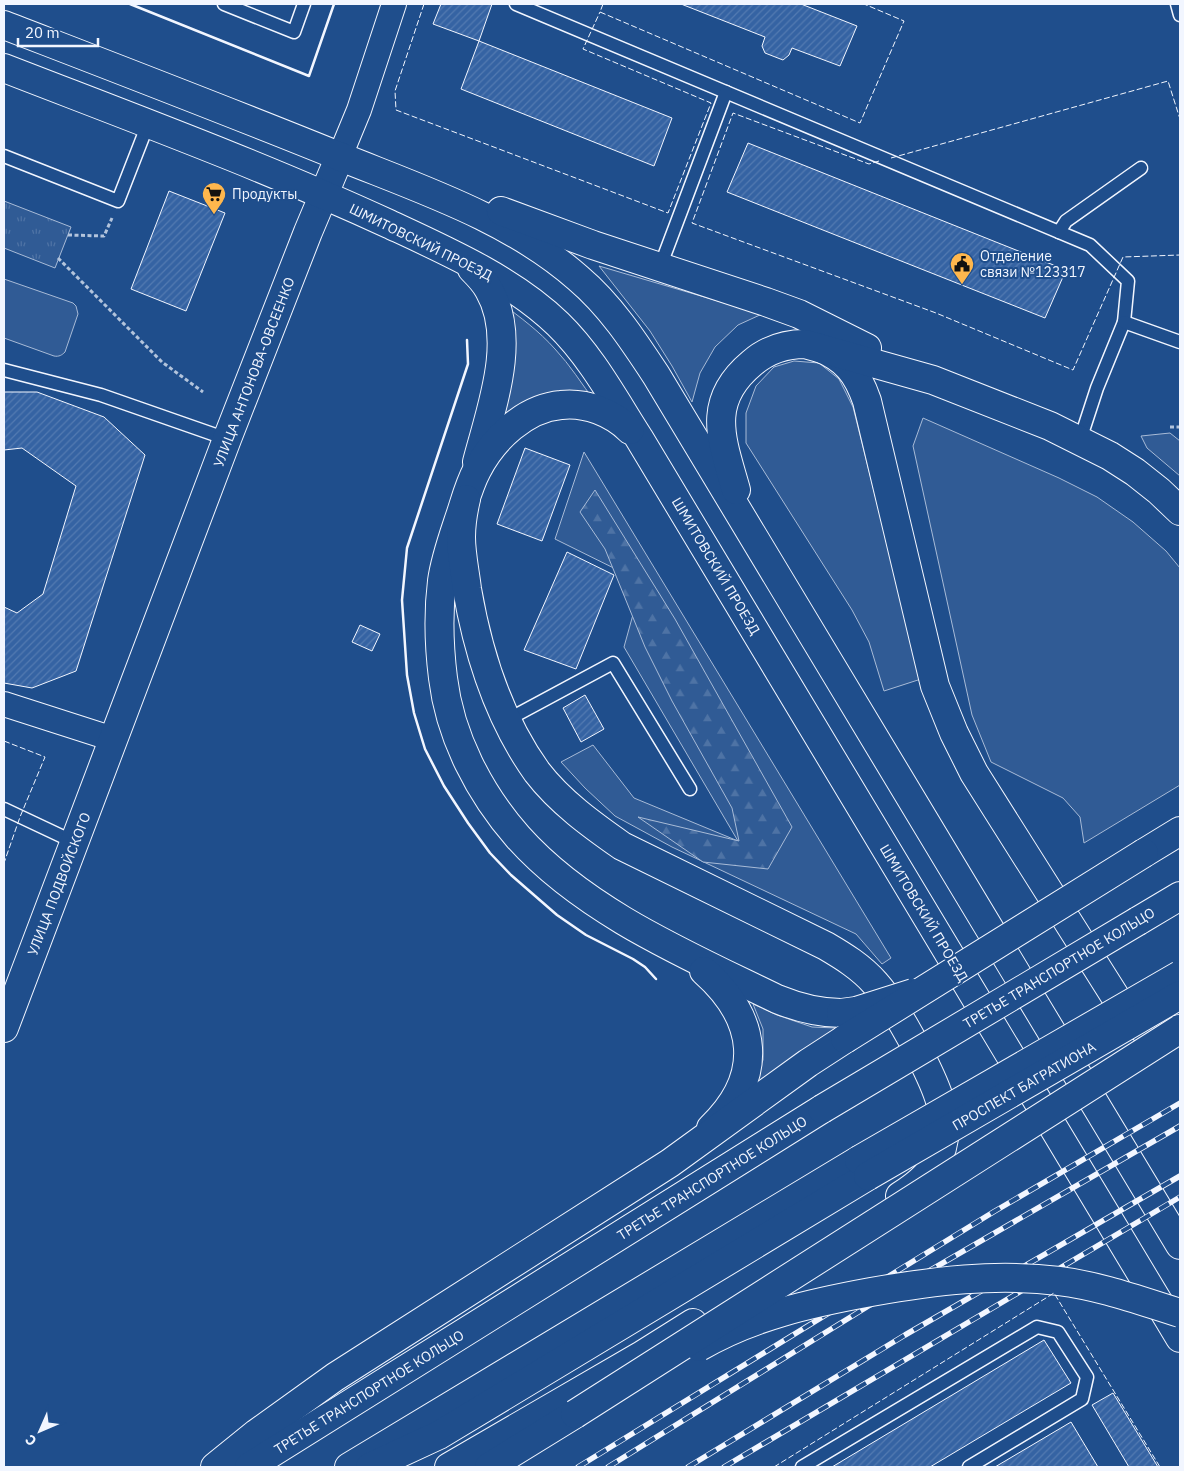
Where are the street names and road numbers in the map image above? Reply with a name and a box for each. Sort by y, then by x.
street label: ШМИТОВСКИЙ ПРОЕЗД [346,199,496,285]
street label: УЛИЦА АНТОНОВА-ОВСЕЕНКО [209,274,299,470]
street label: ШМИТОВСКИЙ ПРОЕЗД [668,494,765,638]
street label: УЛИЦА ПОДВОЙСКОГО [22,809,95,958]
street label: ШМИТОВСКИЙ ПРОЕЗД [876,841,973,985]
street label: ТРЕТЬЕ ТРАНСПОРТНОЕ КОЛЬЦО [960,903,1158,1032]
street label: ПРОСПЕКТ БАГРАТИОНА [949,1038,1099,1134]
street label: ТРЕТЬЕ ТРАНСПОРТНОЕ КОЛЬЦО [614,1112,810,1244]
street label: ТРЕТЬЕ ТРАНСПОРТНОЕ КОЛЬЦО [271,1326,467,1458]

